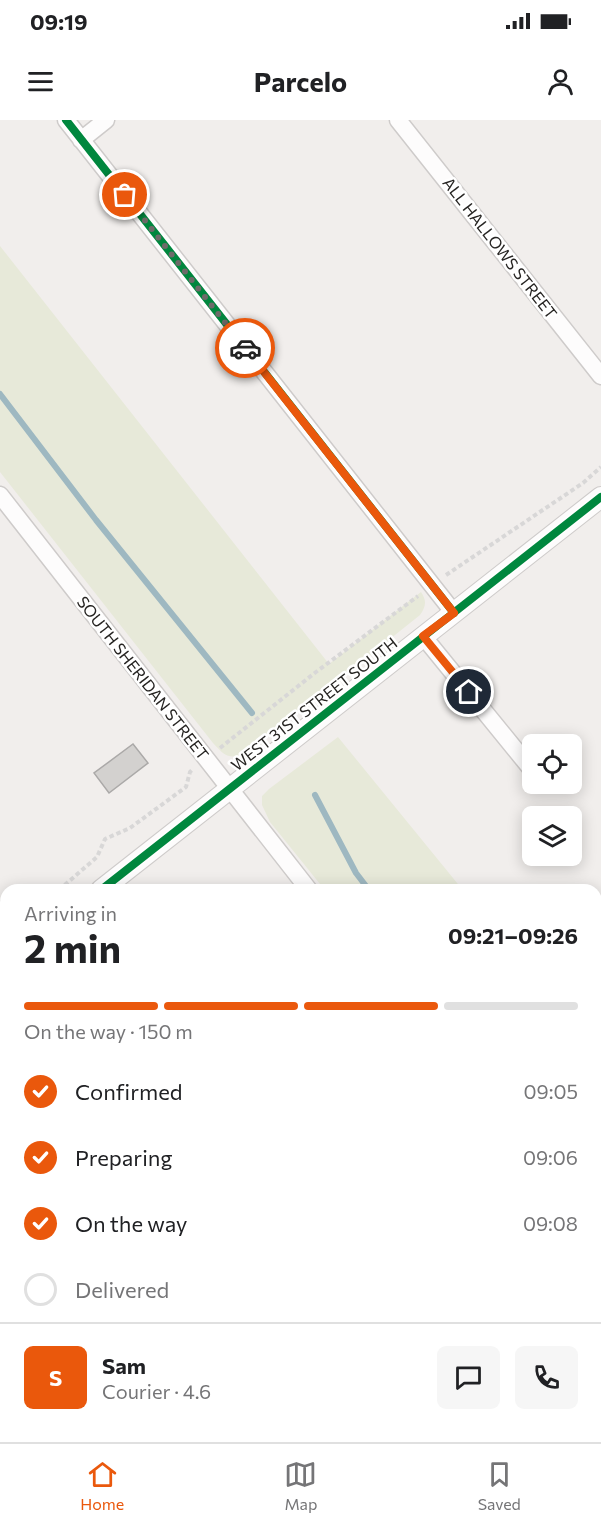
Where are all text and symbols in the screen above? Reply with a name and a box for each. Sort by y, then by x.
text: 09:19 [30,8,88,35]
icon: menu [24,65,57,98]
text: Parcelo [254,65,347,98]
icon: person [544,65,577,98]
pin [99,169,150,220]
street label: ALL HALLOWS STREET [439,173,561,322]
icon: bag [108,178,141,211]
courier [215,318,275,378]
icon: car [229,332,262,365]
street label: SOUTH SHERIDAN STREET [74,592,213,763]
street label: WEST 31ST STREET SOUTH [227,633,401,774]
pin [443,666,494,717]
icon: home [452,675,485,708]
map controls [522,734,582,866]
button: locate [522,734,582,794]
button: layers [522,806,582,866]
text: Arriving in [24,901,117,925]
text: 09:21–09:26 [448,922,578,949]
text: 2 min [24,923,121,971]
text: On the way · 150 m [24,1019,193,1043]
icon: check [24,1075,57,1108]
text: Confirmed [75,1078,182,1105]
text: 09:05 [524,1079,578,1103]
icon: check [24,1141,57,1174]
text: Preparing [75,1144,172,1171]
text: 09:06 [523,1145,578,1169]
icon: check [24,1207,57,1240]
text: On the way [75,1210,187,1237]
text: 09:08 [523,1211,578,1235]
text: Delivered [75,1276,169,1303]
button: chat [437,1346,500,1409]
button: phone [515,1346,578,1409]
text: Sam [102,1352,146,1379]
text: S [49,1364,62,1391]
text: Courier · 4.6 [102,1379,211,1403]
tab: Home [80,1458,124,1513]
tab: Map [284,1458,317,1513]
tab: Saved [478,1458,521,1513]

